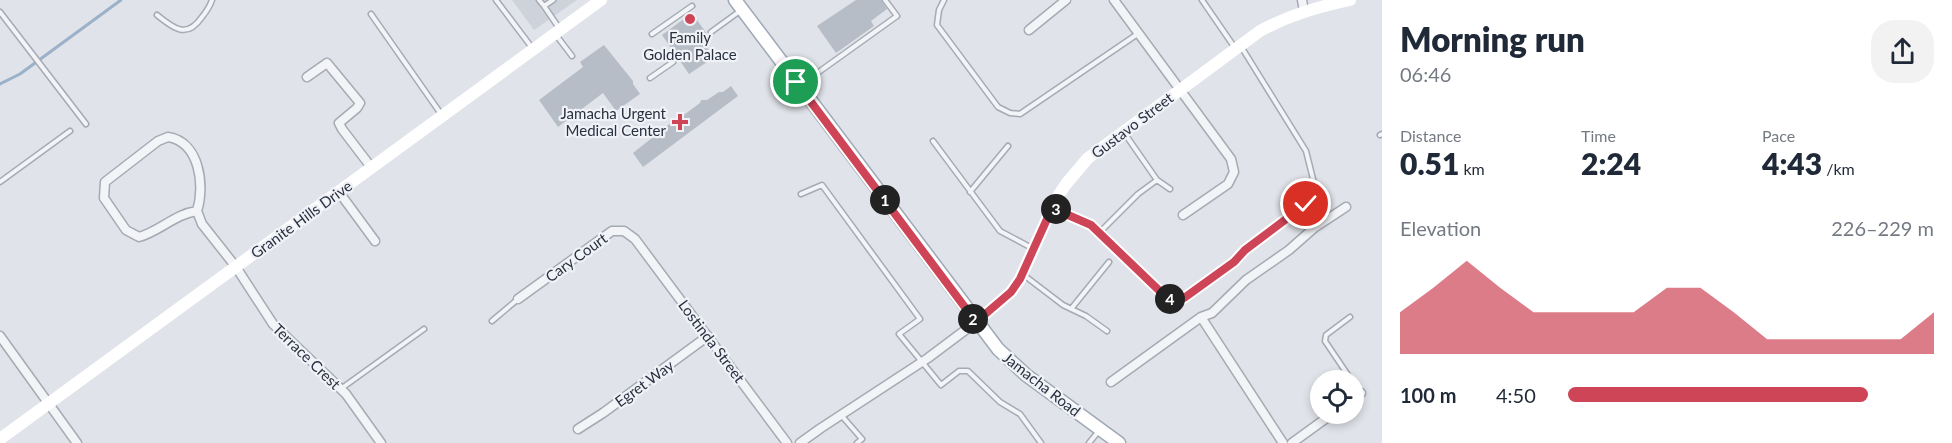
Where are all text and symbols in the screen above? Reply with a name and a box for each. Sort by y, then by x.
marker: Family Golden Palace [683,12,697,26]
text: Morning run [1400,19,1585,59]
button: share [1871,20,1934,83]
place label: Family Golden Palace [643,28,737,63]
pin [770,56,821,107]
text: 06:46 [1400,62,1451,86]
icon: arrive [779,65,812,98]
street label: Gustavo Street [1088,88,1177,162]
place label: Jamacha Urgent Medical Center [561,104,667,139]
marker: Jamacha Urgent Medical Center [671,113,689,131]
text: Distance [1400,126,1461,145]
text: Time [1581,126,1616,145]
text: Pace [1762,126,1795,145]
text: 0.51 [1400,145,1459,181]
text: 2:24 [1581,145,1641,181]
text: 4:43 [1762,145,1822,181]
text: km [1459,159,1485,178]
text: /km [1822,159,1855,178]
street label: Granite Hills Drive [247,176,355,262]
pin [1280,178,1331,229]
pin: 1 [870,185,900,215]
icon: check [1289,187,1322,220]
text: 1 [880,190,890,209]
pin: 3 [1041,194,1071,224]
text: 3 [1051,199,1061,218]
text: Elevation [1400,216,1481,240]
text: 226–229 m [1831,216,1934,240]
street label: Cary Court [542,228,611,285]
pin: 4 [1155,284,1185,314]
text: 4 [1165,289,1175,308]
street label: Lostinda Street [675,296,749,386]
pin: 2 [958,304,988,334]
text: 2 [968,309,978,328]
street label: Terrace Crest [269,319,345,393]
street label: Jamacha Road [1000,348,1084,420]
street label: Egret Way [611,356,677,410]
map controls [1310,370,1364,424]
button: locate [1310,370,1364,424]
text: 100 m [1400,383,1456,407]
text: 4:50 [1496,383,1536,407]

